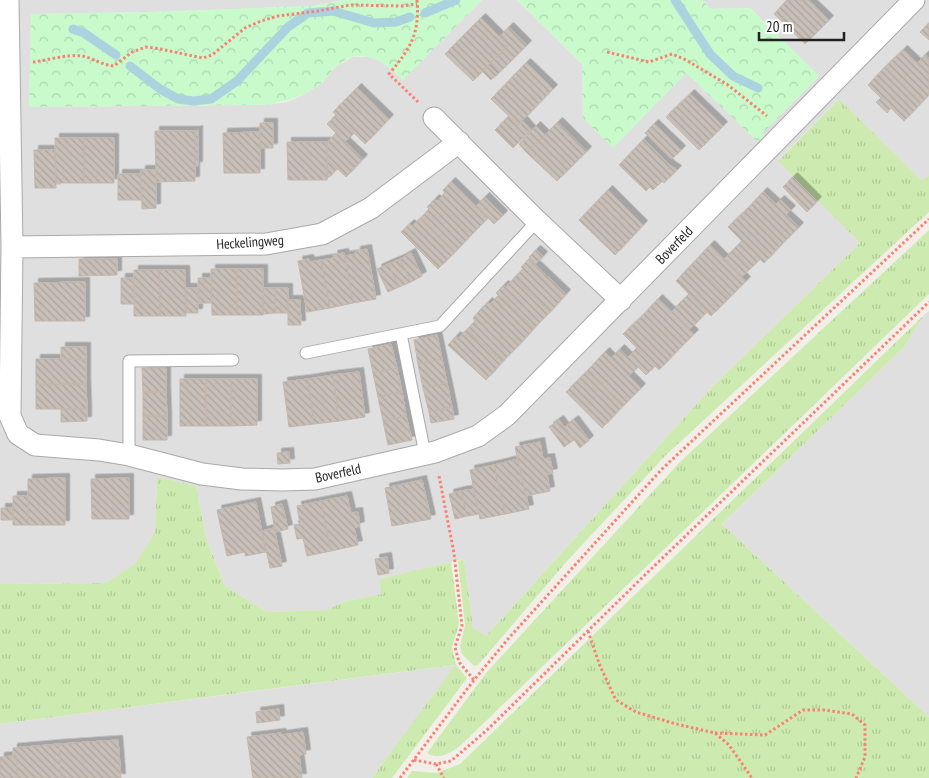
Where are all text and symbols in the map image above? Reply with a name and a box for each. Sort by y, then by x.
scale bar [759,10,844,42]
text: 20 m [766,17,792,36]
street label: Boverfeld [651,222,697,268]
street label: Heckelingweg [216,231,284,253]
street label: Boverfeld [314,459,362,487]

